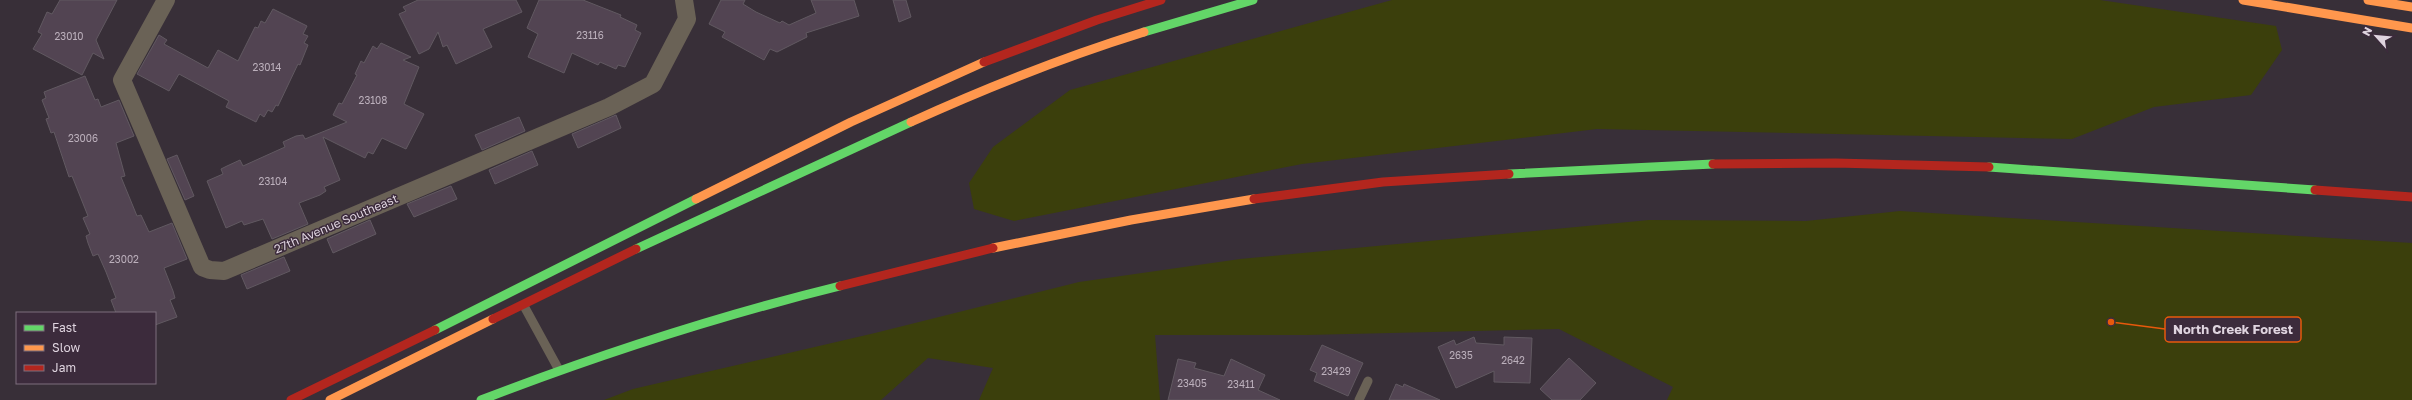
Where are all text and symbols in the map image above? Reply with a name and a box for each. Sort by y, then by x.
north arrow [2356,16,2396,56]
text: N [2359,25,2374,38]
house number: 23116 [576,29,604,41]
house number: 23010 [55,30,83,42]
house number: 23014 [253,61,281,73]
house number: 23108 [359,94,387,106]
house number: 23006 [68,132,98,144]
house number: 23104 [259,175,287,187]
street label: 27th Avenue Southeast [272,191,400,256]
house number: 23002 [109,253,139,265]
legend [16,312,156,384]
callout: North Creek Forest [2165,317,2301,342]
text: Fast [52,320,77,335]
text: North Creek Forest [2173,321,2293,337]
text: Slow [52,340,80,355]
house number: 2635 [1449,349,1473,361]
house number: 2642 [1501,354,1525,366]
text: Jam [52,360,76,375]
house number: 23429 [1321,365,1351,377]
house number: 23405 [1177,377,1207,389]
house number: 23411 [1227,378,1255,390]

